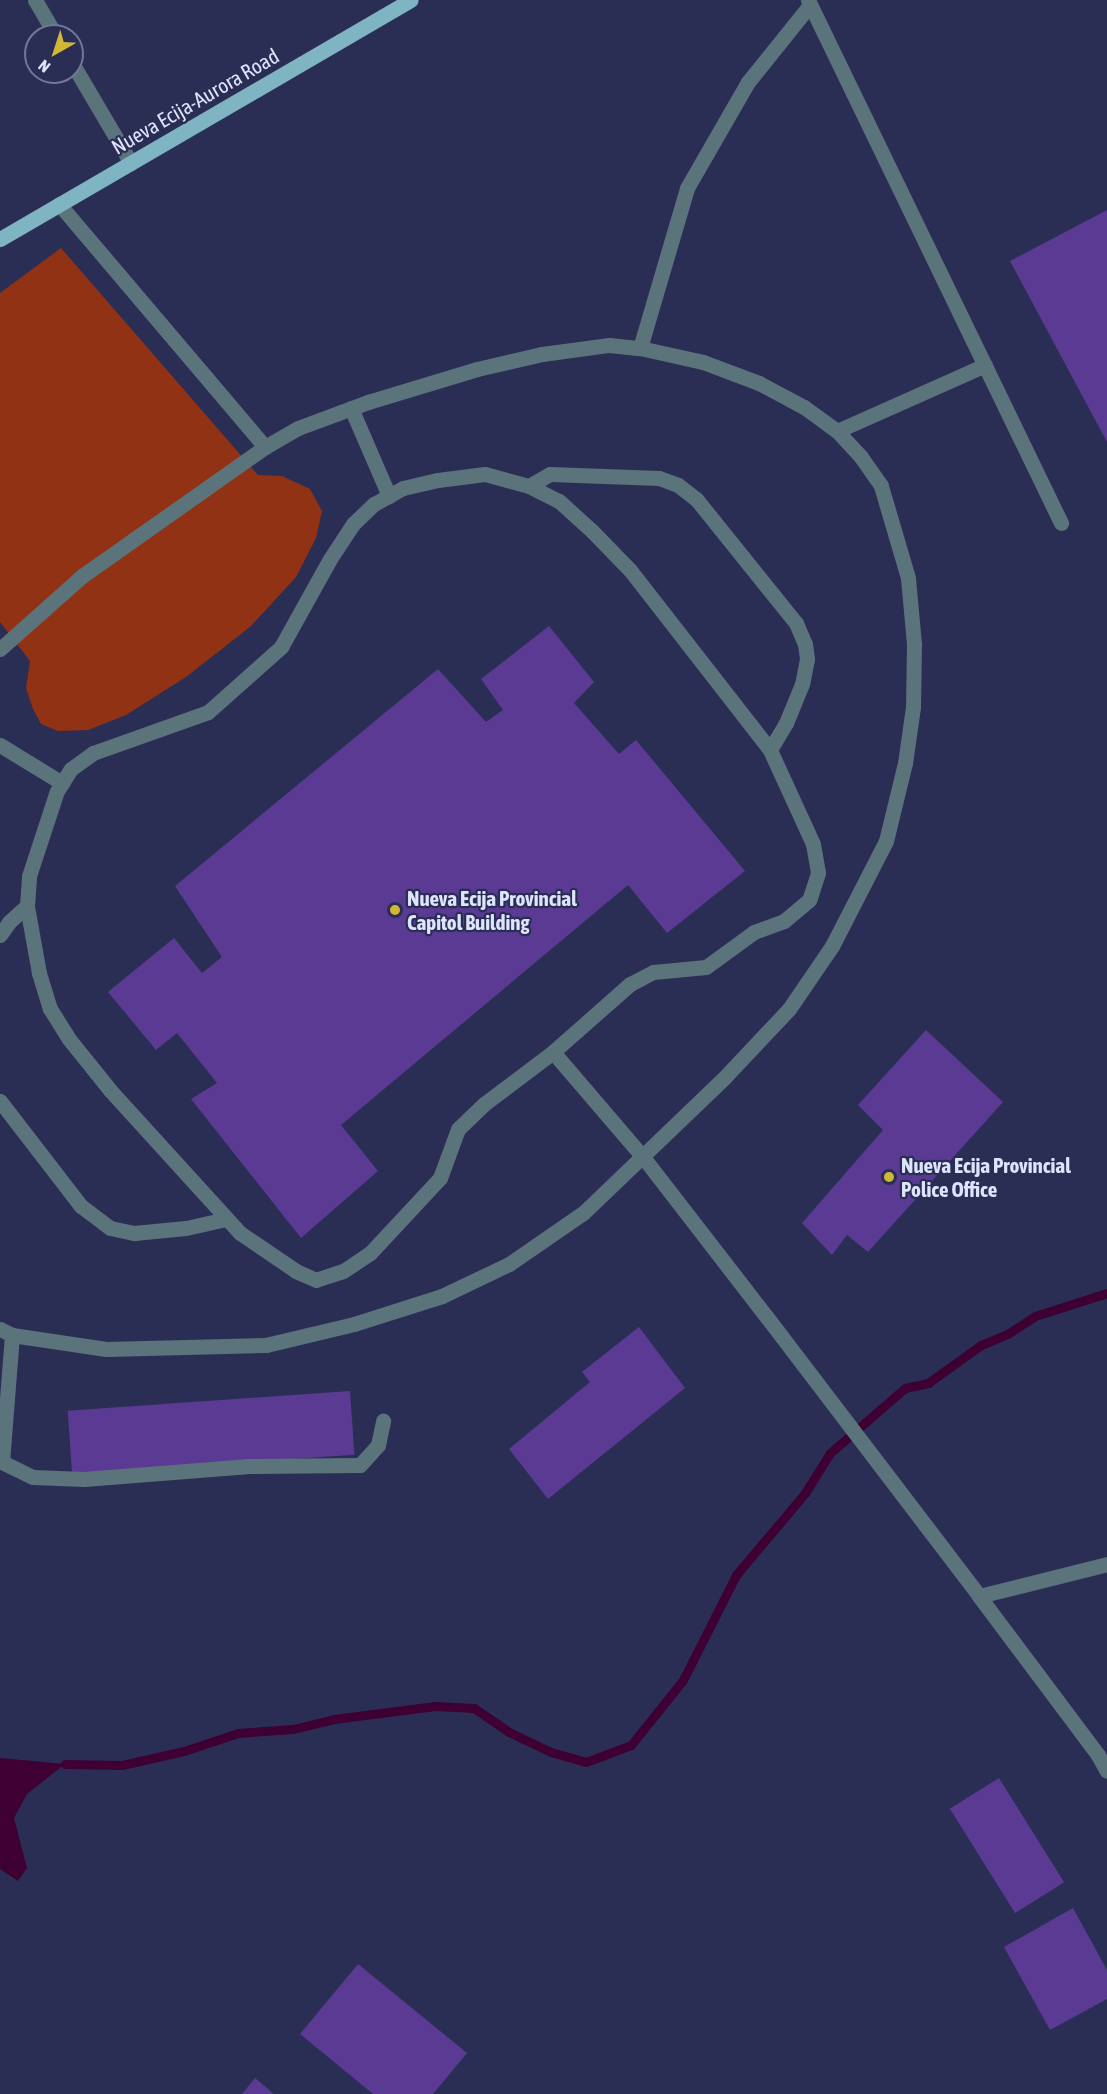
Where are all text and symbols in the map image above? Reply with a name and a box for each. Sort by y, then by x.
north arrow [24,24,84,84]
street label: Nueva Ecija-Aurora Road [107,43,283,159]
text: N [35,56,53,76]
place label: Nueva Ecija Provincial Capitol Building [407,885,577,935]
marker: Nueva Ecija Provincial Capitol Building [388,903,402,917]
place label: Nueva Ecija Provincial Police Office [901,1152,1071,1202]
marker: Nueva Ecija Provincial Police Office [882,1170,896,1184]

